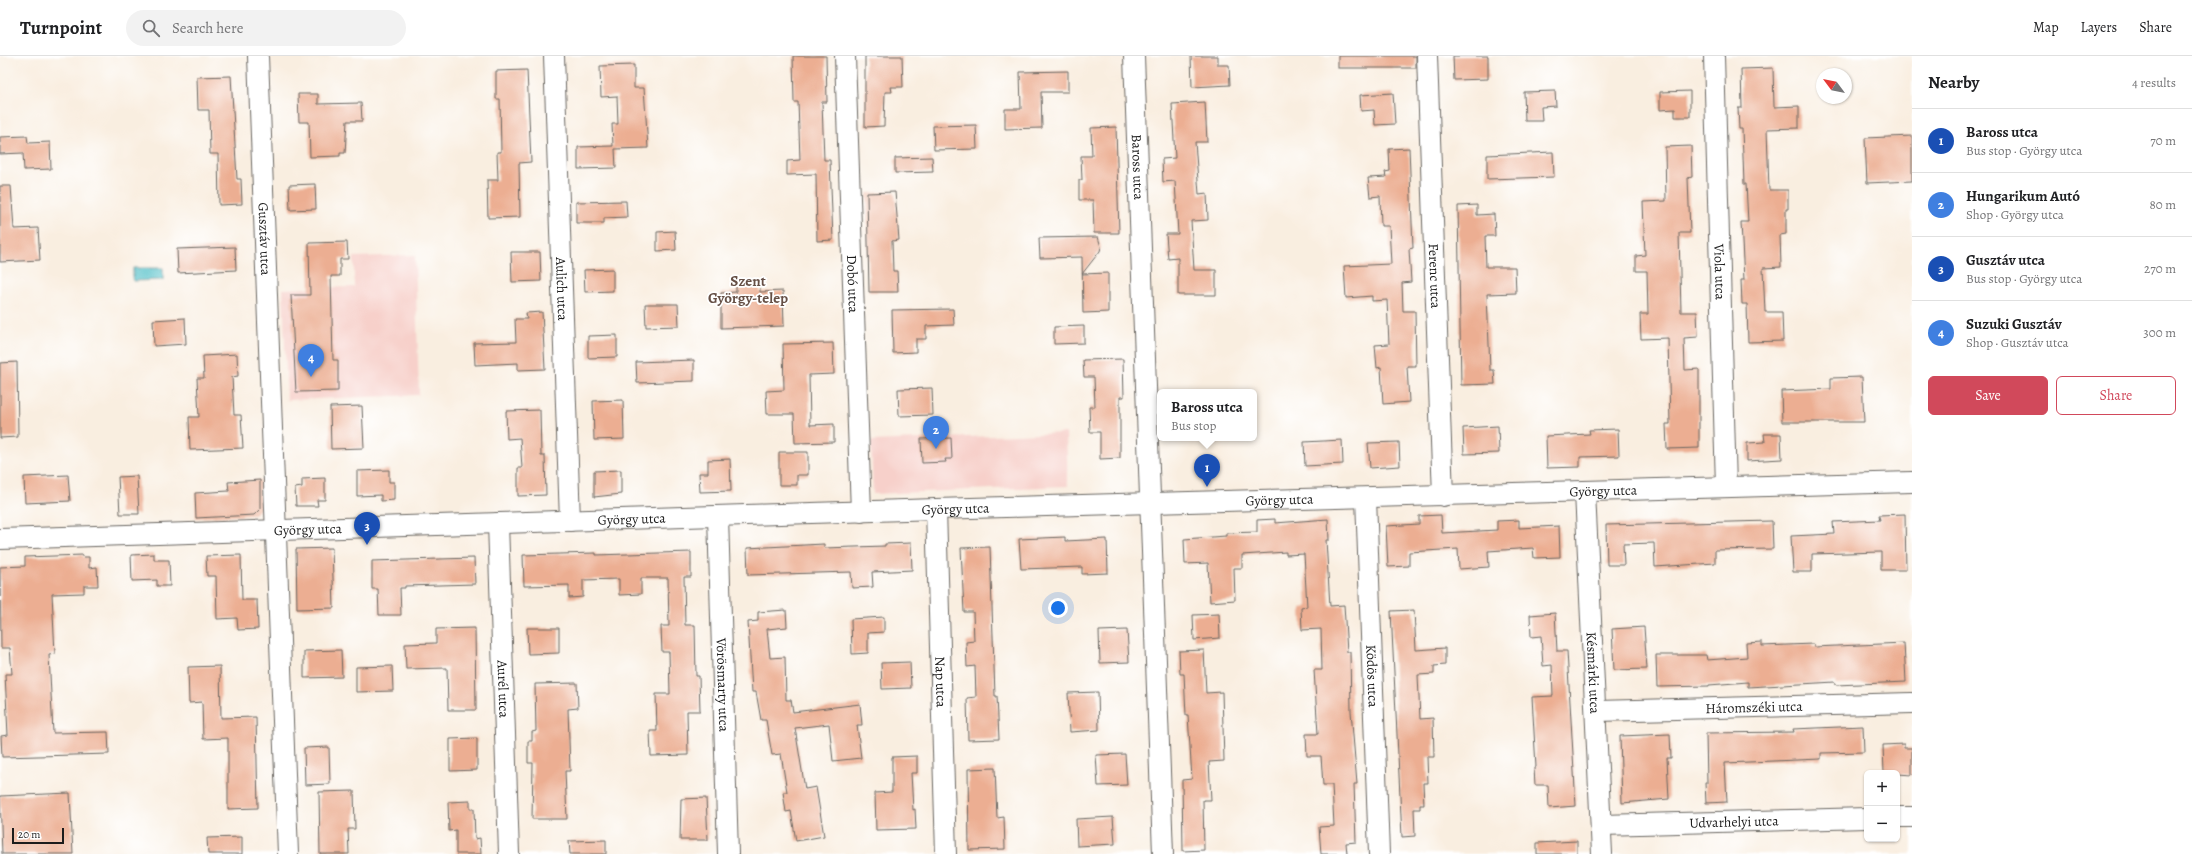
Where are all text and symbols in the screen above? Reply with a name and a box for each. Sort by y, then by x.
search box [126,10,406,46]
text: Turnpoint [20,15,102,41]
icon: search [140,17,162,39]
text: Search here [172,18,243,38]
text: Map [2033,18,2059,37]
text: Layers [2081,18,2117,37]
text: Share [2139,18,2172,37]
north arrow [1816,68,1852,104]
text: Nearby [1928,71,1979,94]
text: 4 results [2132,74,2176,91]
text: Baross utca [1966,122,2038,142]
text: 1 [1939,132,1943,149]
text: 70 m [2150,132,2176,149]
street label: Baross utca [1127,134,1148,201]
text: Bus stop · György utca [1966,142,2082,159]
text: Hungarikum Autó [1966,186,2080,206]
text: 2 [1938,196,1944,213]
text: 80 m [2149,196,2176,213]
street label: Gusztáv utca [254,202,275,276]
text: Shop · György utca [1966,206,2064,223]
street label: Ferenc utca [1424,243,1445,309]
street label: Viola utca [1709,243,1730,301]
text: Gusztáv utca [1966,250,2045,270]
street label: Dobó utca [842,254,863,314]
street label: Aulich utca [551,256,572,321]
text: 3 [1938,260,1944,277]
text: 270 m [2144,260,2176,277]
text: Bus stop · György utca [1966,270,2082,287]
district label: Szent György-telep [708,271,788,308]
text: Suzuki Gusztáv [1966,314,2062,334]
text: 4 [1938,324,1944,341]
text: 300 m [2143,324,2176,341]
text: Shop · Gusztáv utca [1966,334,2069,351]
pin: 4 [298,344,324,377]
button: Save [1928,376,2048,415]
button: Share [2056,376,2176,415]
popup [1157,389,1257,441]
text: Baross utca [1171,397,1243,417]
pin: 2 [923,416,949,449]
text: Bus stop [1171,417,1216,434]
pin: 1 [1194,454,1220,487]
street label: György utca [1569,481,1638,501]
street label: György utca [1245,490,1314,510]
street label: György utca [921,499,990,519]
street label: György utca [597,509,666,530]
pin: 3 [354,512,380,545]
street label: György utca [274,519,343,540]
your location [1048,598,1068,618]
street label: Késmárki utca [1582,631,1604,715]
street label: Vörösmarty utca [712,637,733,733]
street label: Ködös utca [1361,644,1383,708]
street label: Nap utca [930,656,951,708]
street label: Aurél utca [493,659,513,719]
street label: Háromszéki utca [1705,697,1803,718]
map controls [1864,770,1900,842]
button: + [1864,770,1900,806]
button: − [1864,806,1900,842]
street label: Udvarhelyi utca [1689,811,1779,833]
scale bar [12,826,64,845]
text: 20 m [18,827,40,842]

